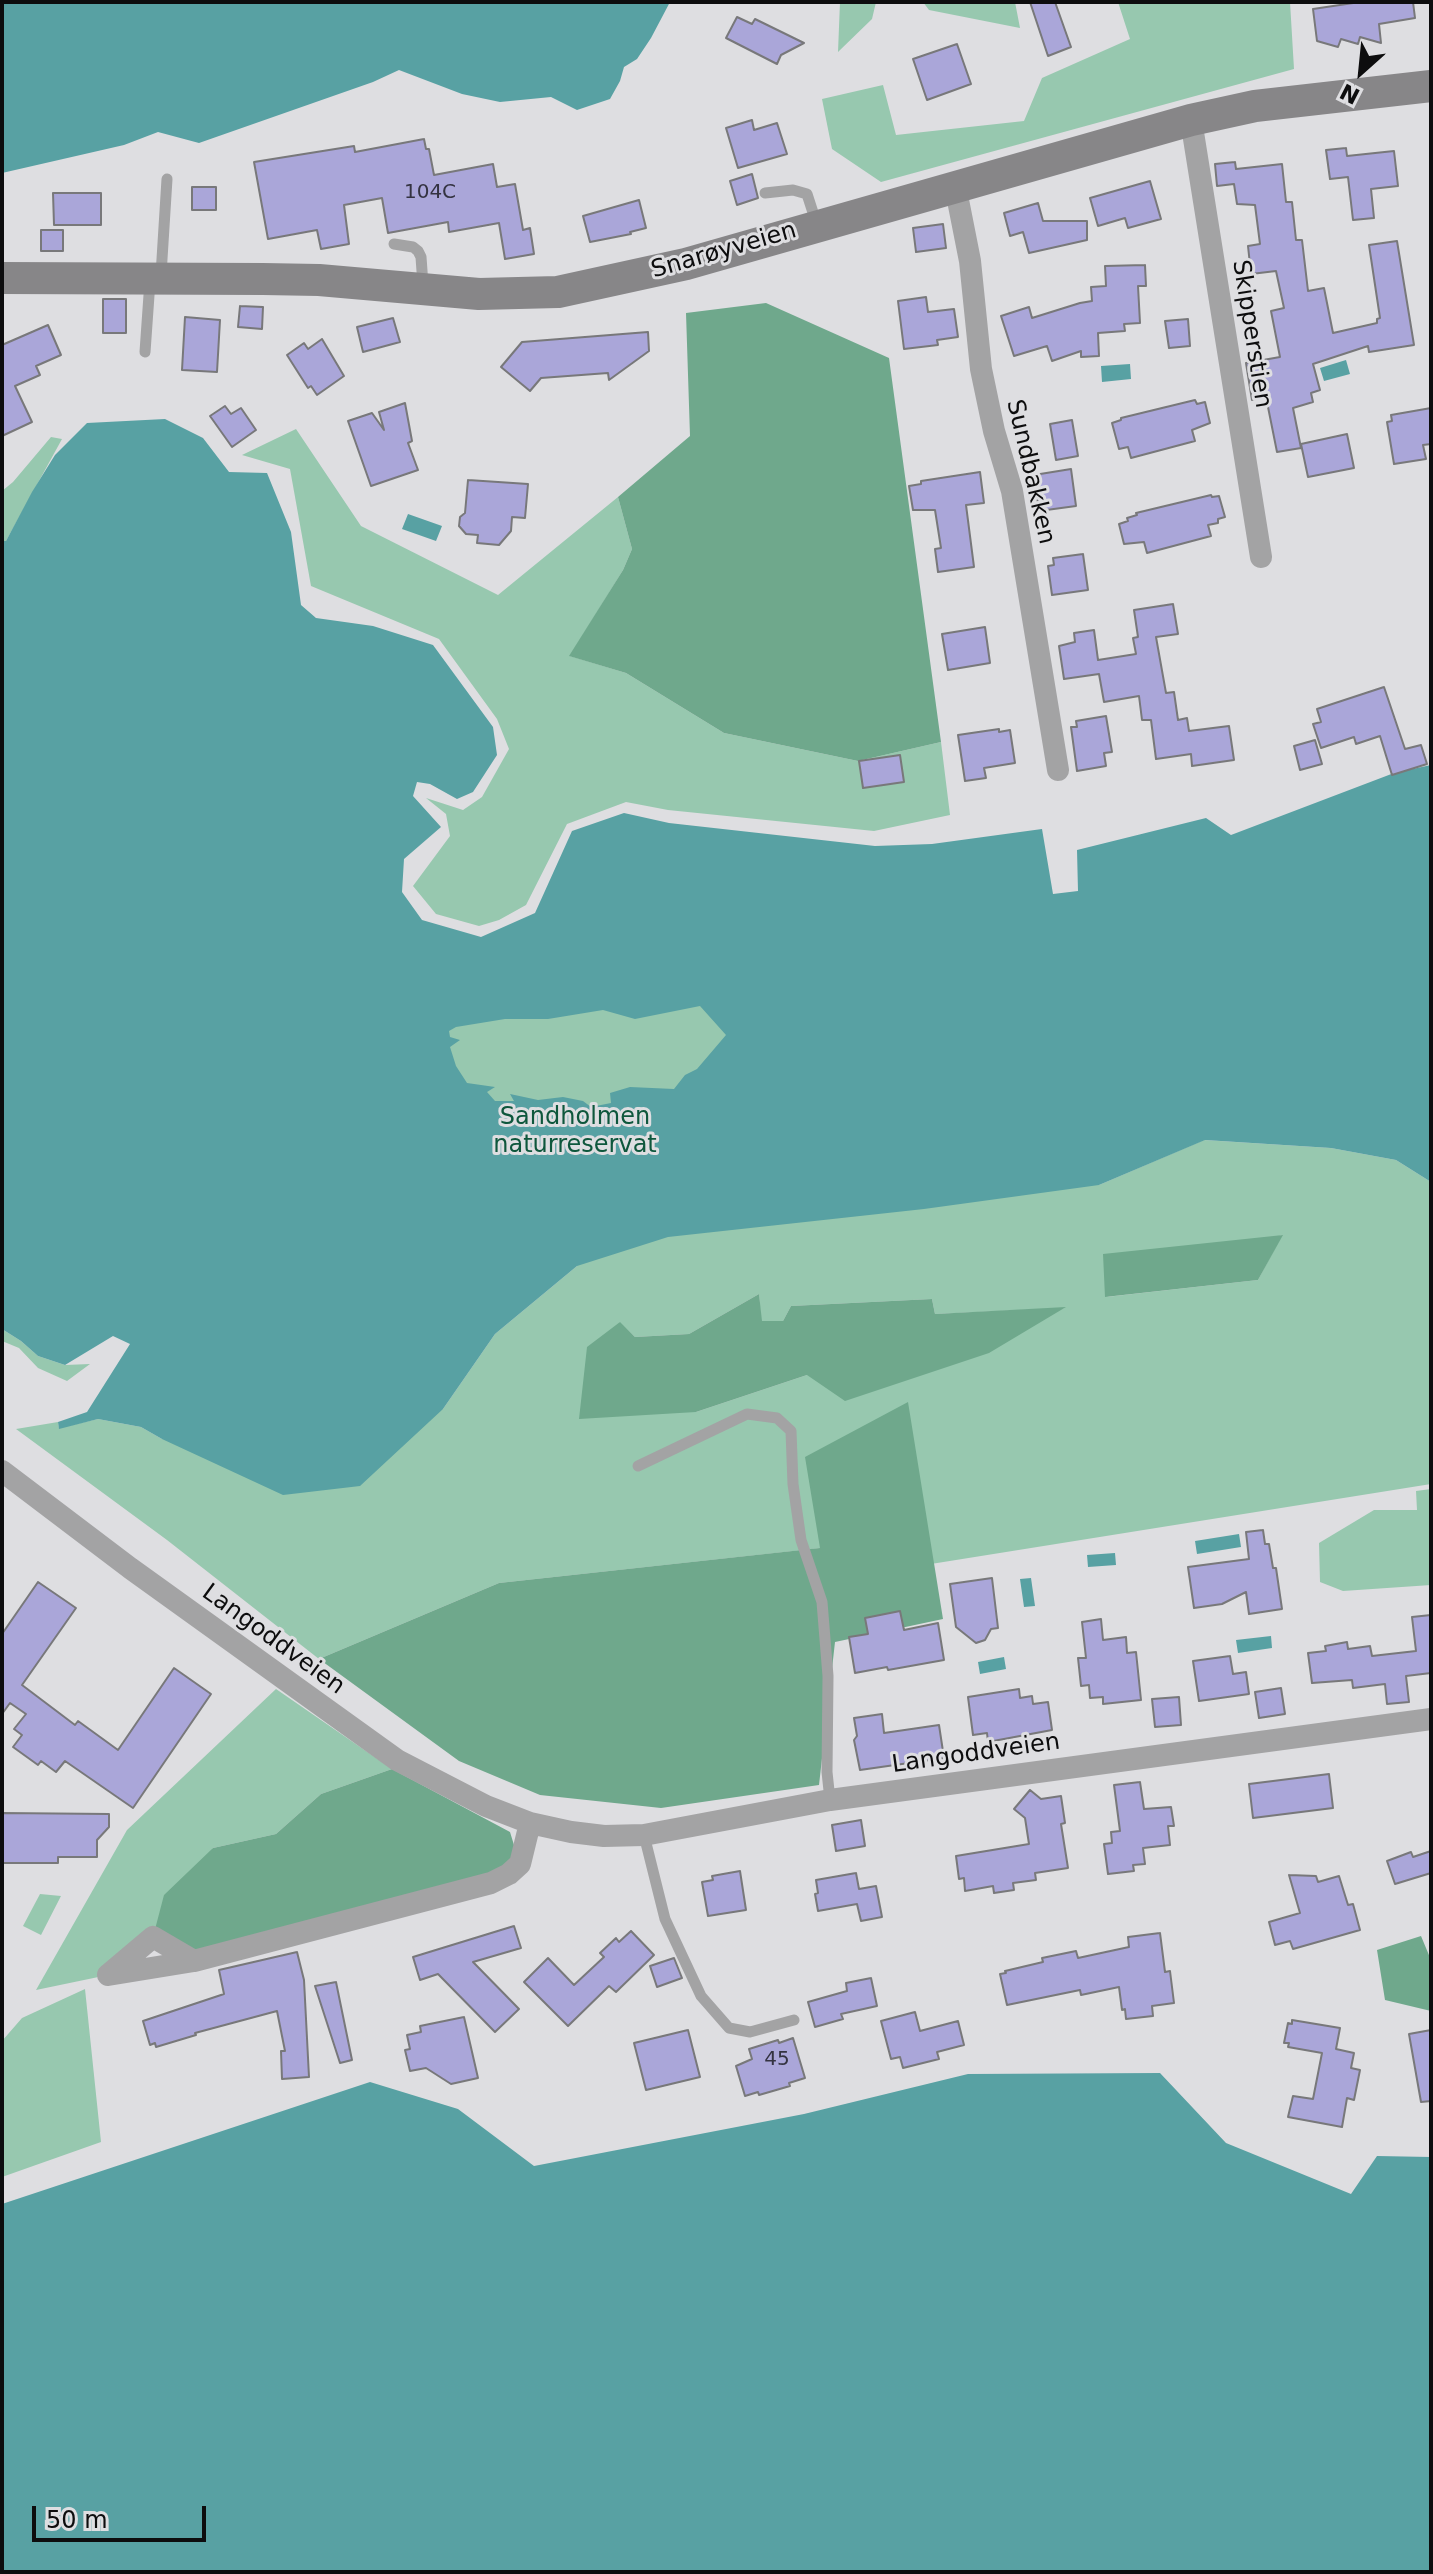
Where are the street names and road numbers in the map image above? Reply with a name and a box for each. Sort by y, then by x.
street label: Snarøyveien [648,217,800,285]
street label: Skipperstien [1225,258,1277,410]
street label: Sundbakken [999,397,1061,547]
street label: Langoddveien [196,1579,350,1701]
street label: Langoddveien [890,1728,1062,1780]

